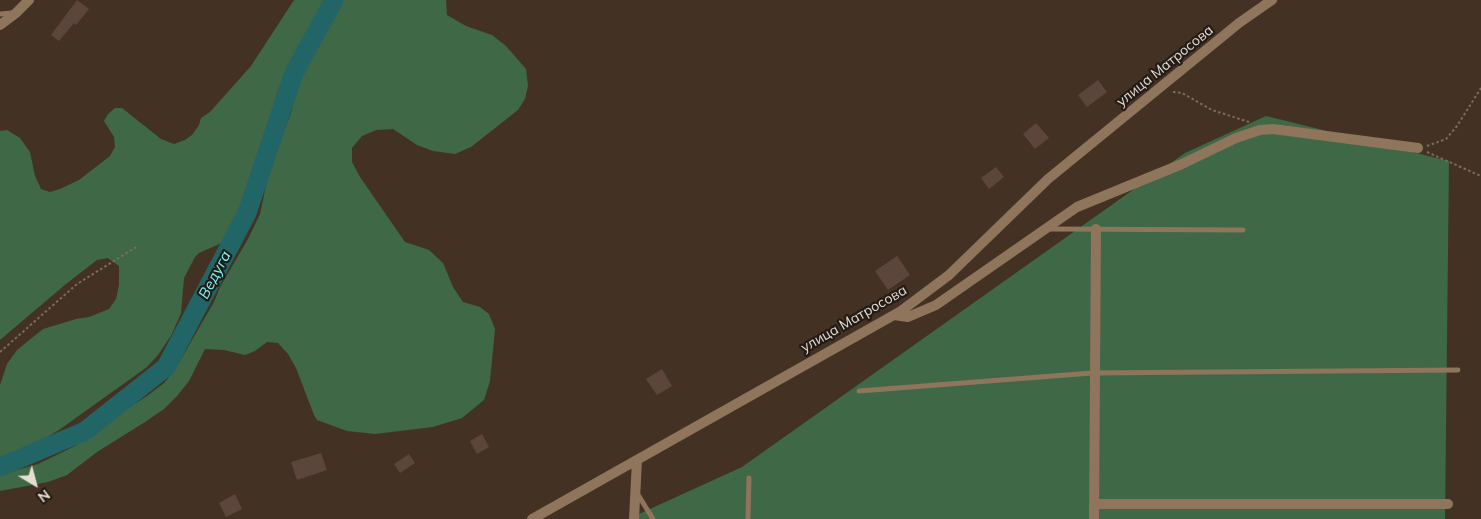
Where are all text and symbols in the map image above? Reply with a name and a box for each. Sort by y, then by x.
street label: улица Матросова [1113,22,1217,110]
water label: Ведуга [195,248,235,302]
street label: улица Матросова [798,282,910,356]
north arrow [10,459,60,509]
text: N [34,486,54,506]

